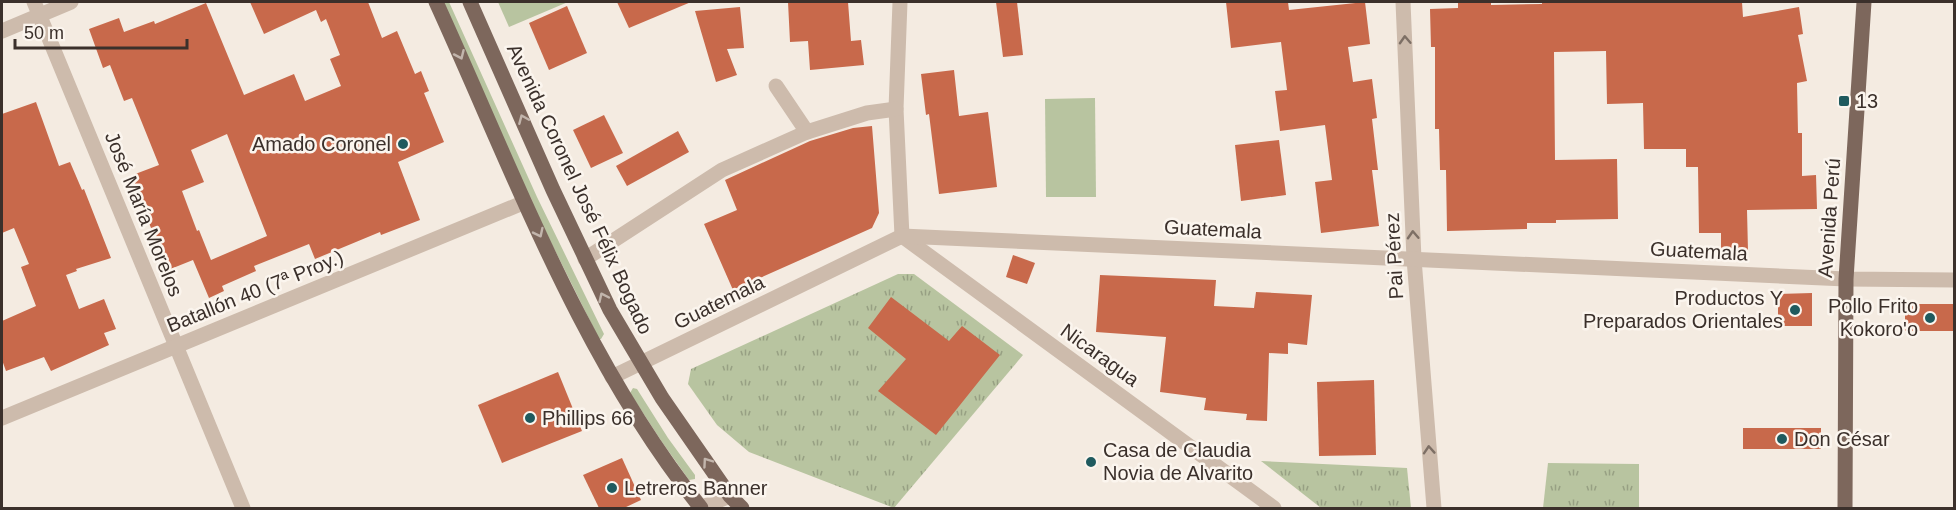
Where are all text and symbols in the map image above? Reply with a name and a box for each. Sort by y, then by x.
scale bar [15,12,188,50]
text: 50 m [24,23,64,43]
one-way arrow [1398,35,1411,44]
street label: Avenida Coronel José Félix Bogado [503,40,657,338]
one-way arrow [453,48,465,59]
place label: 13 [1856,90,1878,112]
marker: 13 [1837,94,1851,108]
one-way arrow [518,115,530,126]
street label: José María Morelos [101,128,187,300]
place label: Amado Coronel [252,133,391,155]
marker: Amado Coronel [396,137,410,151]
street label: Avenida Perú [1814,158,1844,278]
street label: Pai Pérez [1381,212,1407,300]
street label: Guatemala [1164,215,1263,243]
one-way arrow [532,227,544,238]
one-way arrow [1407,230,1420,239]
street label: Guatemala [1650,237,1749,265]
street label: Batallón 40 (7ª Proy.) [164,246,346,336]
street label: Guatemala [670,270,769,333]
place label: Productos Y Preparados Orientales [1583,287,1783,332]
one-way arrow [599,292,611,303]
place label: Pollo Frito Kokoro'o [1828,295,1918,340]
marker: Productos Y Preparados Orientales [1788,303,1802,317]
marker: Pollo Frito Kokoro'o [1923,311,1937,325]
street label: Nicaragua [1057,319,1144,391]
place label: Phillips 66 [542,407,633,429]
marker: Phillips 66 [523,411,537,425]
place label: Don César [1794,428,1890,450]
marker: Don César [1775,432,1789,446]
place label: Casa de Claudia Novia de Alvarito [1103,439,1253,484]
one-way arrow [1423,446,1436,455]
marker: Casa de Claudia Novia de Alvarito [1084,455,1098,469]
one-way arrow [703,457,714,468]
place label: Letreros Banner [624,477,768,499]
marker: Letreros Banner [605,481,619,495]

